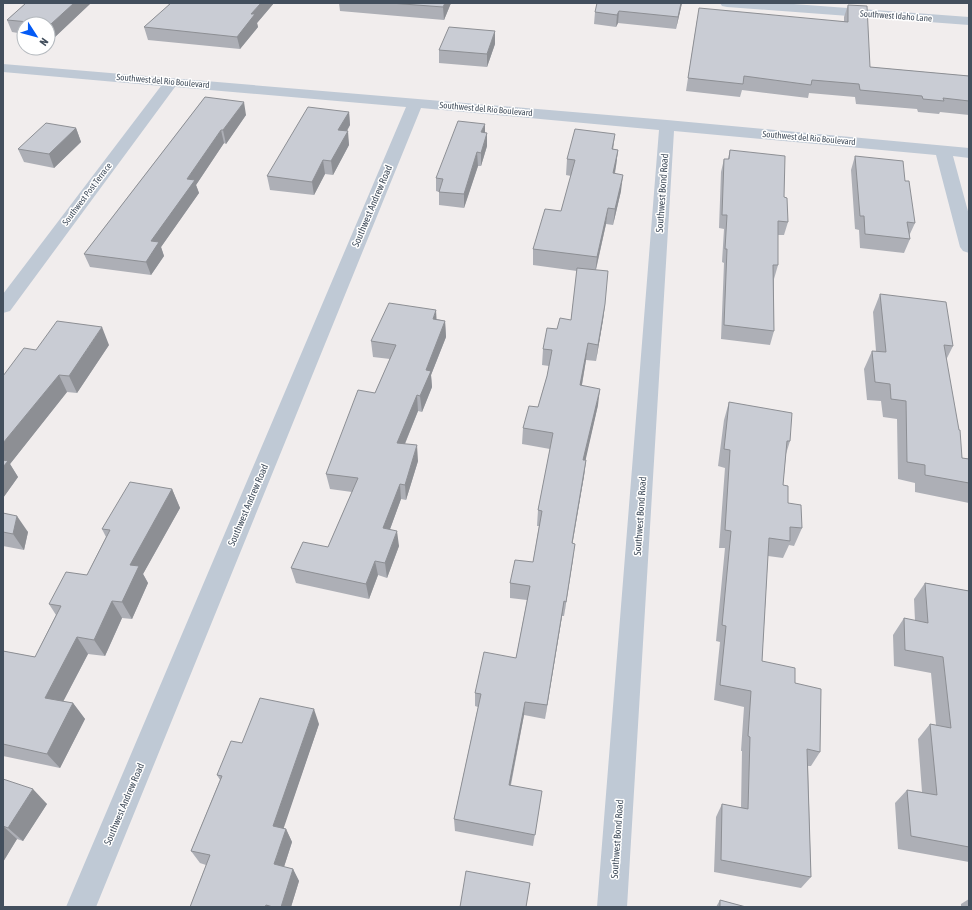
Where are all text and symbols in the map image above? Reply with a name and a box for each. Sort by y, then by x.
street label: Southwest Idaho Lane [860,8,932,24]
north arrow [16,16,56,56]
text: N [37,36,51,48]
street label: Southwest del Rio Boulevard [116,72,210,90]
street label: Southwest del Rio Boulevard [439,100,533,118]
street label: Southwest del Rio Boulevard [762,129,856,147]
street label: Southwest Bond Road [654,153,670,233]
street label: Southwest Post Terrace [60,161,114,227]
street label: Southwest Andrew Road [350,163,394,249]
street label: Southwest Andrew Road [226,462,270,548]
street label: Southwest Bond Road [632,476,648,556]
street label: Southwest Andrew Road [102,761,146,847]
street label: Southwest Bond Road [609,799,625,879]

